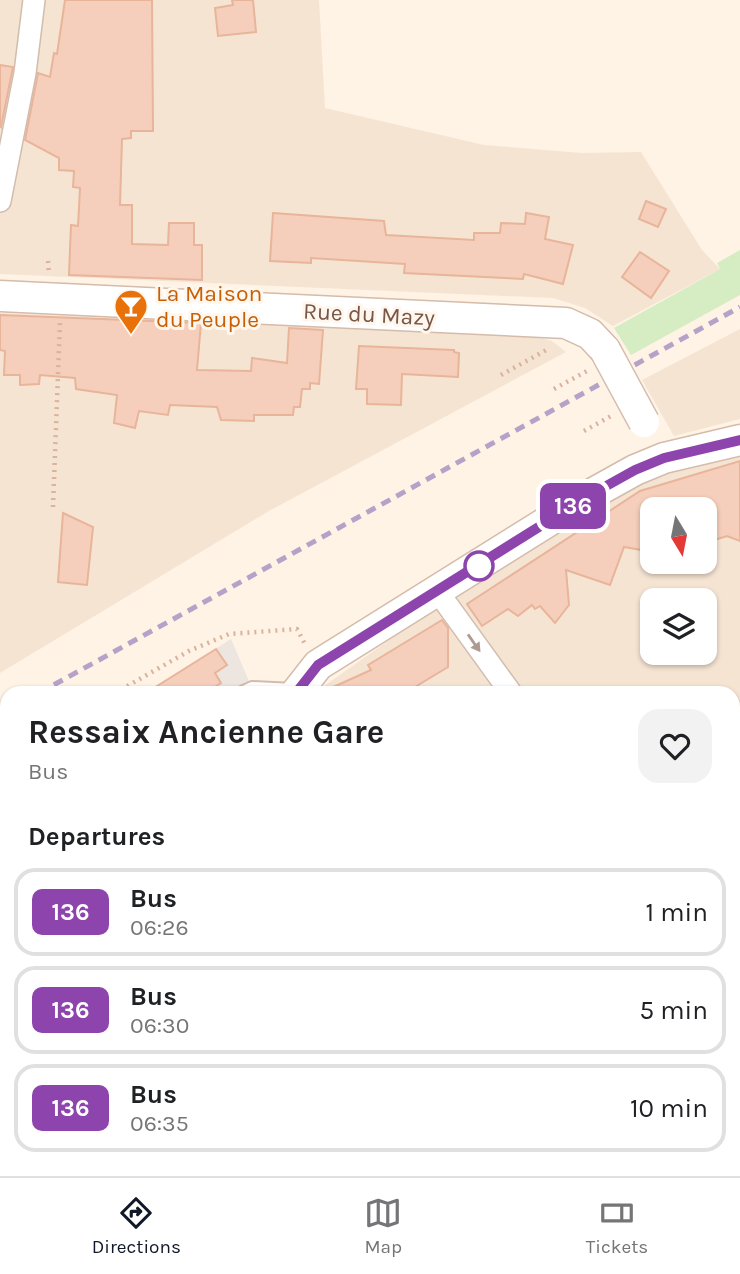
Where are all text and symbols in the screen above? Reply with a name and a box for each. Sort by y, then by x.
place label: La Maison du Peuple [156,280,262,333]
bar icon: La Maison du Peuple [112,287,150,336]
street label: Rue du Mazy [302,298,436,331]
line badge: 136 [533,483,613,529]
text: 136 [554,492,592,520]
north arrow [640,497,718,574]
map controls [640,497,717,665]
unlabelled marker [464,551,494,581]
button: layers [640,588,717,665]
one-way arrow [467,634,481,652]
button: heart [638,709,712,783]
text: Ressaix Ancienne Gare [28,713,384,751]
text: Bus [28,758,68,785]
text: Departures [28,821,165,852]
text: Bus [130,883,177,914]
text: 1 min [645,897,708,928]
text: 136 [51,898,90,926]
text: 06:26 [130,914,189,941]
text: Bus [130,981,177,1012]
text: 5 min [639,995,708,1026]
text: 136 [51,996,90,1024]
text: 06:30 [130,1012,189,1039]
text: Bus [130,1079,177,1110]
text: 10 min [630,1093,708,1124]
text: 136 [51,1094,90,1122]
text: 06:35 [130,1110,189,1137]
tab: Directions [92,1194,181,1258]
tab: Map [364,1194,402,1258]
tab: Tickets [586,1194,648,1258]

